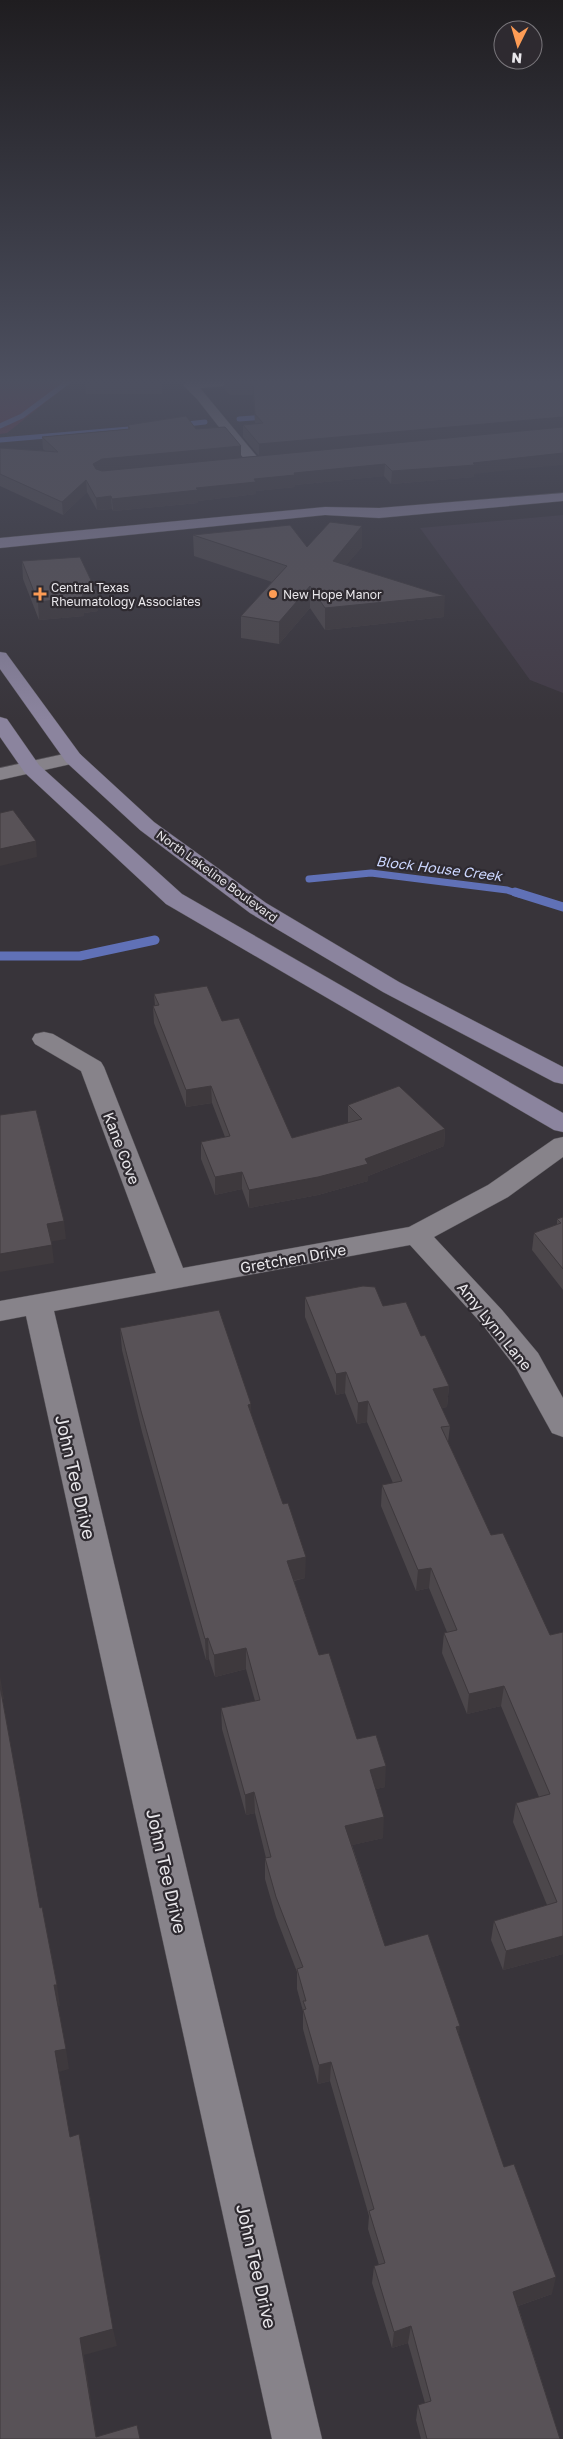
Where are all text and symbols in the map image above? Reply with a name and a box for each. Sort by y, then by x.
north arrow [493,20,543,70]
text: N [511,50,523,67]
place label: Central Texas Rheumatology Associates [51,580,201,609]
marker: Central Texas Rheumatology Associates [33,587,47,601]
place label: New Hope Manor [283,587,382,602]
marker: New Hope Manor [267,588,279,600]
street label: North Lakeline Boulevard [154,827,280,925]
water label: Block House Creek [375,852,505,884]
street label: Kane Cove [100,1109,144,1187]
street label: Gretchen Drive [239,1240,348,1276]
street label: Amy Lynn Lane [454,1278,536,1374]
street label: John Tee Drive [51,1413,101,1541]
street label: John Tee Drive [142,1807,192,1935]
street label: John Tee Drive [232,2202,282,2330]

